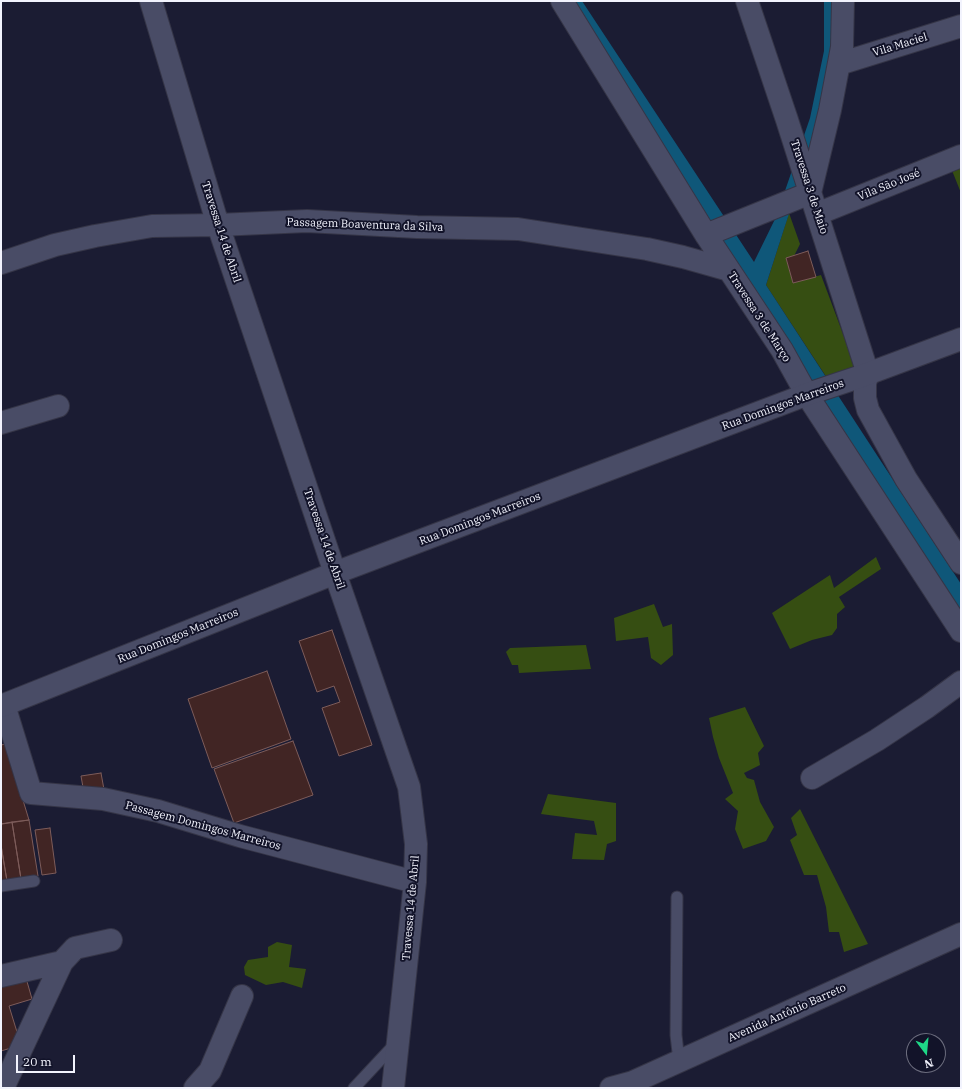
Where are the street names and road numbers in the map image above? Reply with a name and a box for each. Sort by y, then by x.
street label: Vila Maciel [871,30,929,60]
street label: Travessa 3 de Maio [788,138,830,236]
street label: Vila São José [856,167,922,203]
street label: Travessa 14 de Abril [198,180,244,284]
street label: Passagem Boaventura da Silva [286,216,444,234]
street label: Travessa 3 de Março [725,269,793,365]
street label: Rua Domingos Marreiros [720,377,846,433]
street label: Travessa 14 de Abril [301,487,347,591]
street label: Rua Domingos Marreiros [417,490,543,548]
street label: Rua Domingos Marreiros [116,606,240,666]
street label: Passagem Domingos Marreiros [124,799,282,853]
street label: Travessa 14 de Abril [400,855,422,961]
street label: Avenida Antônio Barreto [726,981,848,1045]

